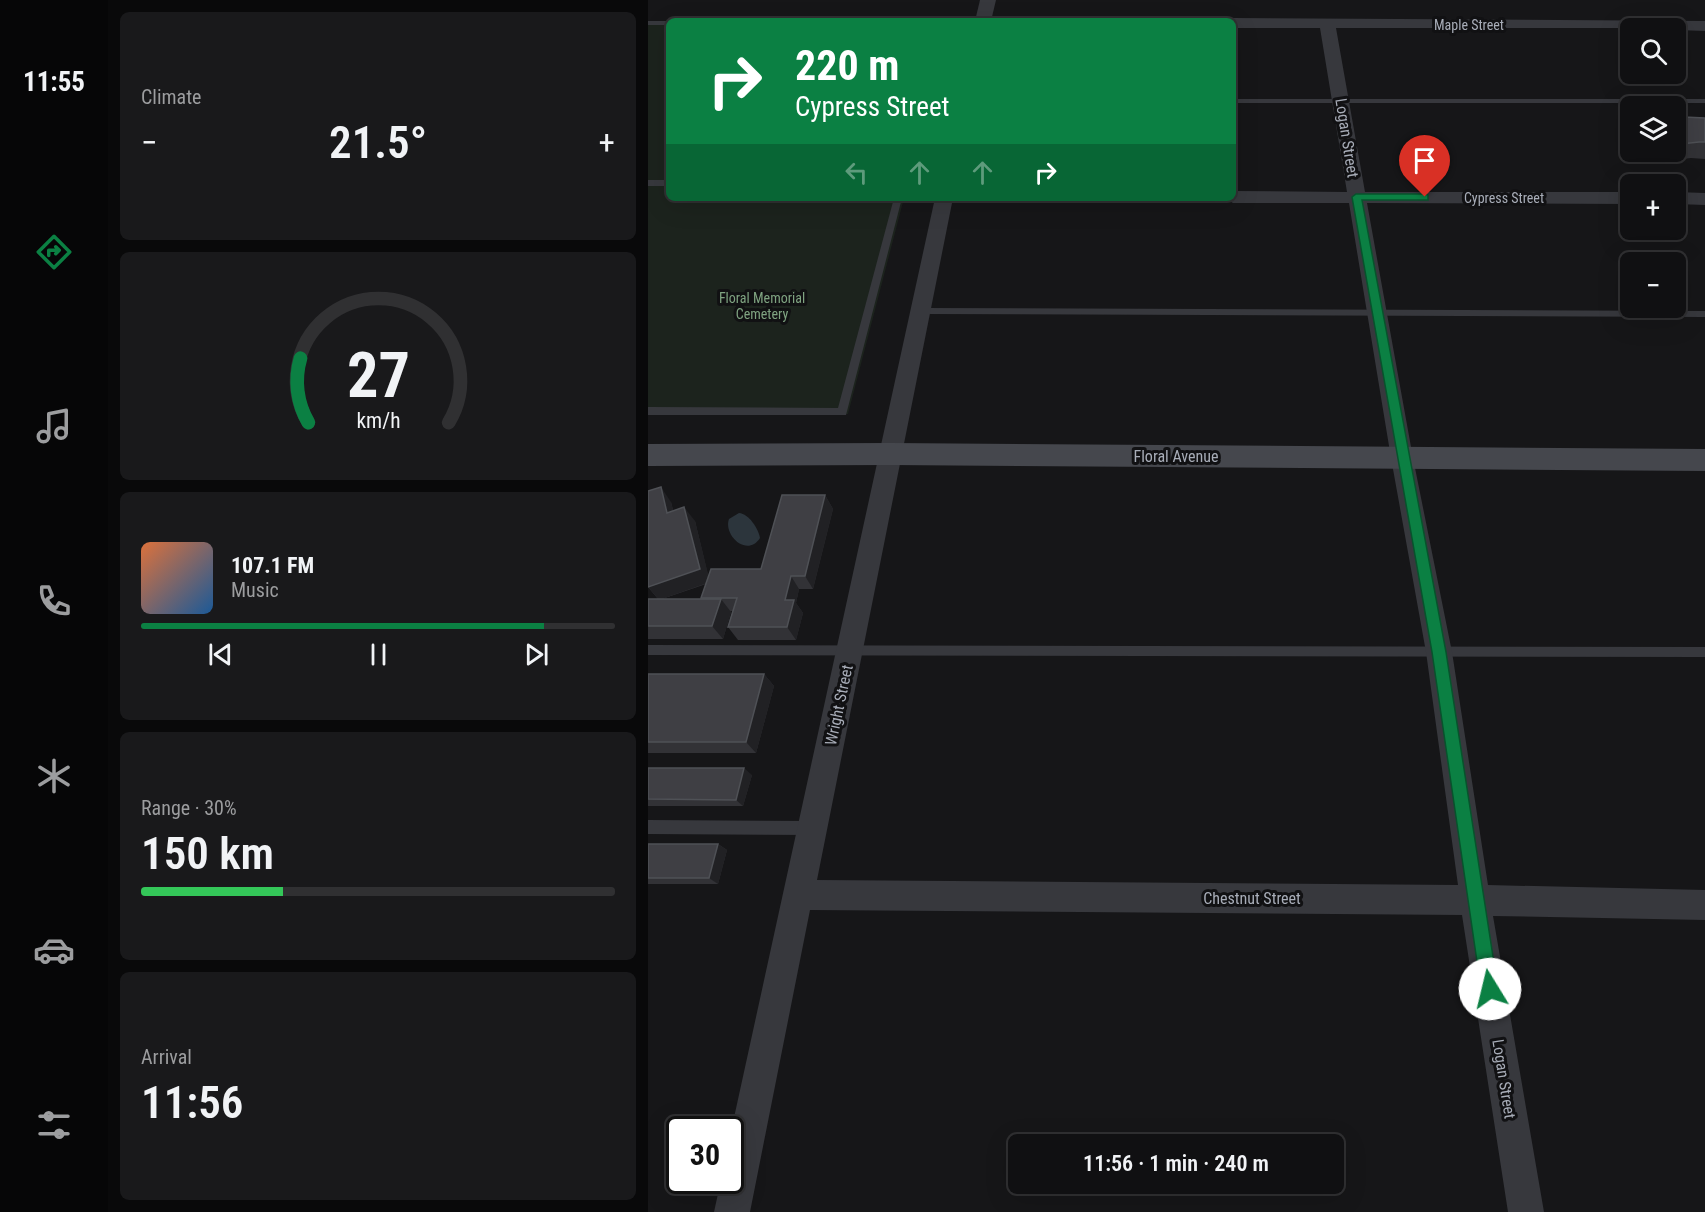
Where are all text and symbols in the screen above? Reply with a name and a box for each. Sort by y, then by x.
street label: Maple Street [1434,17,1504,33]
map controls [1620,18,1686,318]
button: search [1620,18,1686,84]
text: 220 m [795,41,900,90]
icon: right [696,42,774,120]
text: 11:55 [23,66,85,98]
text: Climate [141,85,201,109]
text: Cypress Street [795,91,950,123]
button: layers [1620,96,1686,162]
street label: Logan Street [1331,97,1363,179]
text: 21.5° [329,116,427,169]
text: − [141,123,158,162]
text: + [599,123,615,162]
pin [1399,135,1450,197]
icon: arrive [1408,144,1441,177]
icon: left [840,156,873,189]
icon: ahead [903,156,936,189]
icon: ahead [966,156,999,189]
icon: right [1029,156,1062,189]
button: + [1620,174,1686,240]
street label: Cypress Street [1464,190,1544,206]
icon: directions [33,231,75,273]
button: − [1620,252,1686,318]
park label: Floral Memorial Cemetery [719,290,805,322]
text: 27 [346,339,410,412]
icon: music [33,405,75,447]
text: km/h [356,408,400,433]
street label: Floral Avenue [1133,447,1219,466]
text: 107.1 FM [231,553,314,578]
text: Music [231,578,279,602]
icon: phone [33,580,75,622]
icon: previous [204,638,237,671]
icon: pause [362,638,395,671]
icon: next [520,638,553,671]
street label: Wright Street [821,663,857,747]
icon: climate [33,755,75,797]
text: Range · 30% [141,796,237,820]
text: 150 km [141,827,274,880]
street label: Chestnut Street [1203,889,1301,908]
icon: car [33,929,75,971]
position arrow [1458,957,1522,1021]
street label: Logan Street [1488,1038,1520,1120]
text: Arrival [141,1045,192,1069]
text: 11:56 [141,1076,243,1129]
icon: filters [33,1104,75,1146]
speed limit sign: 30 [666,1116,744,1194]
text: 11:56 · 1 min · 240 m [1083,1151,1269,1176]

